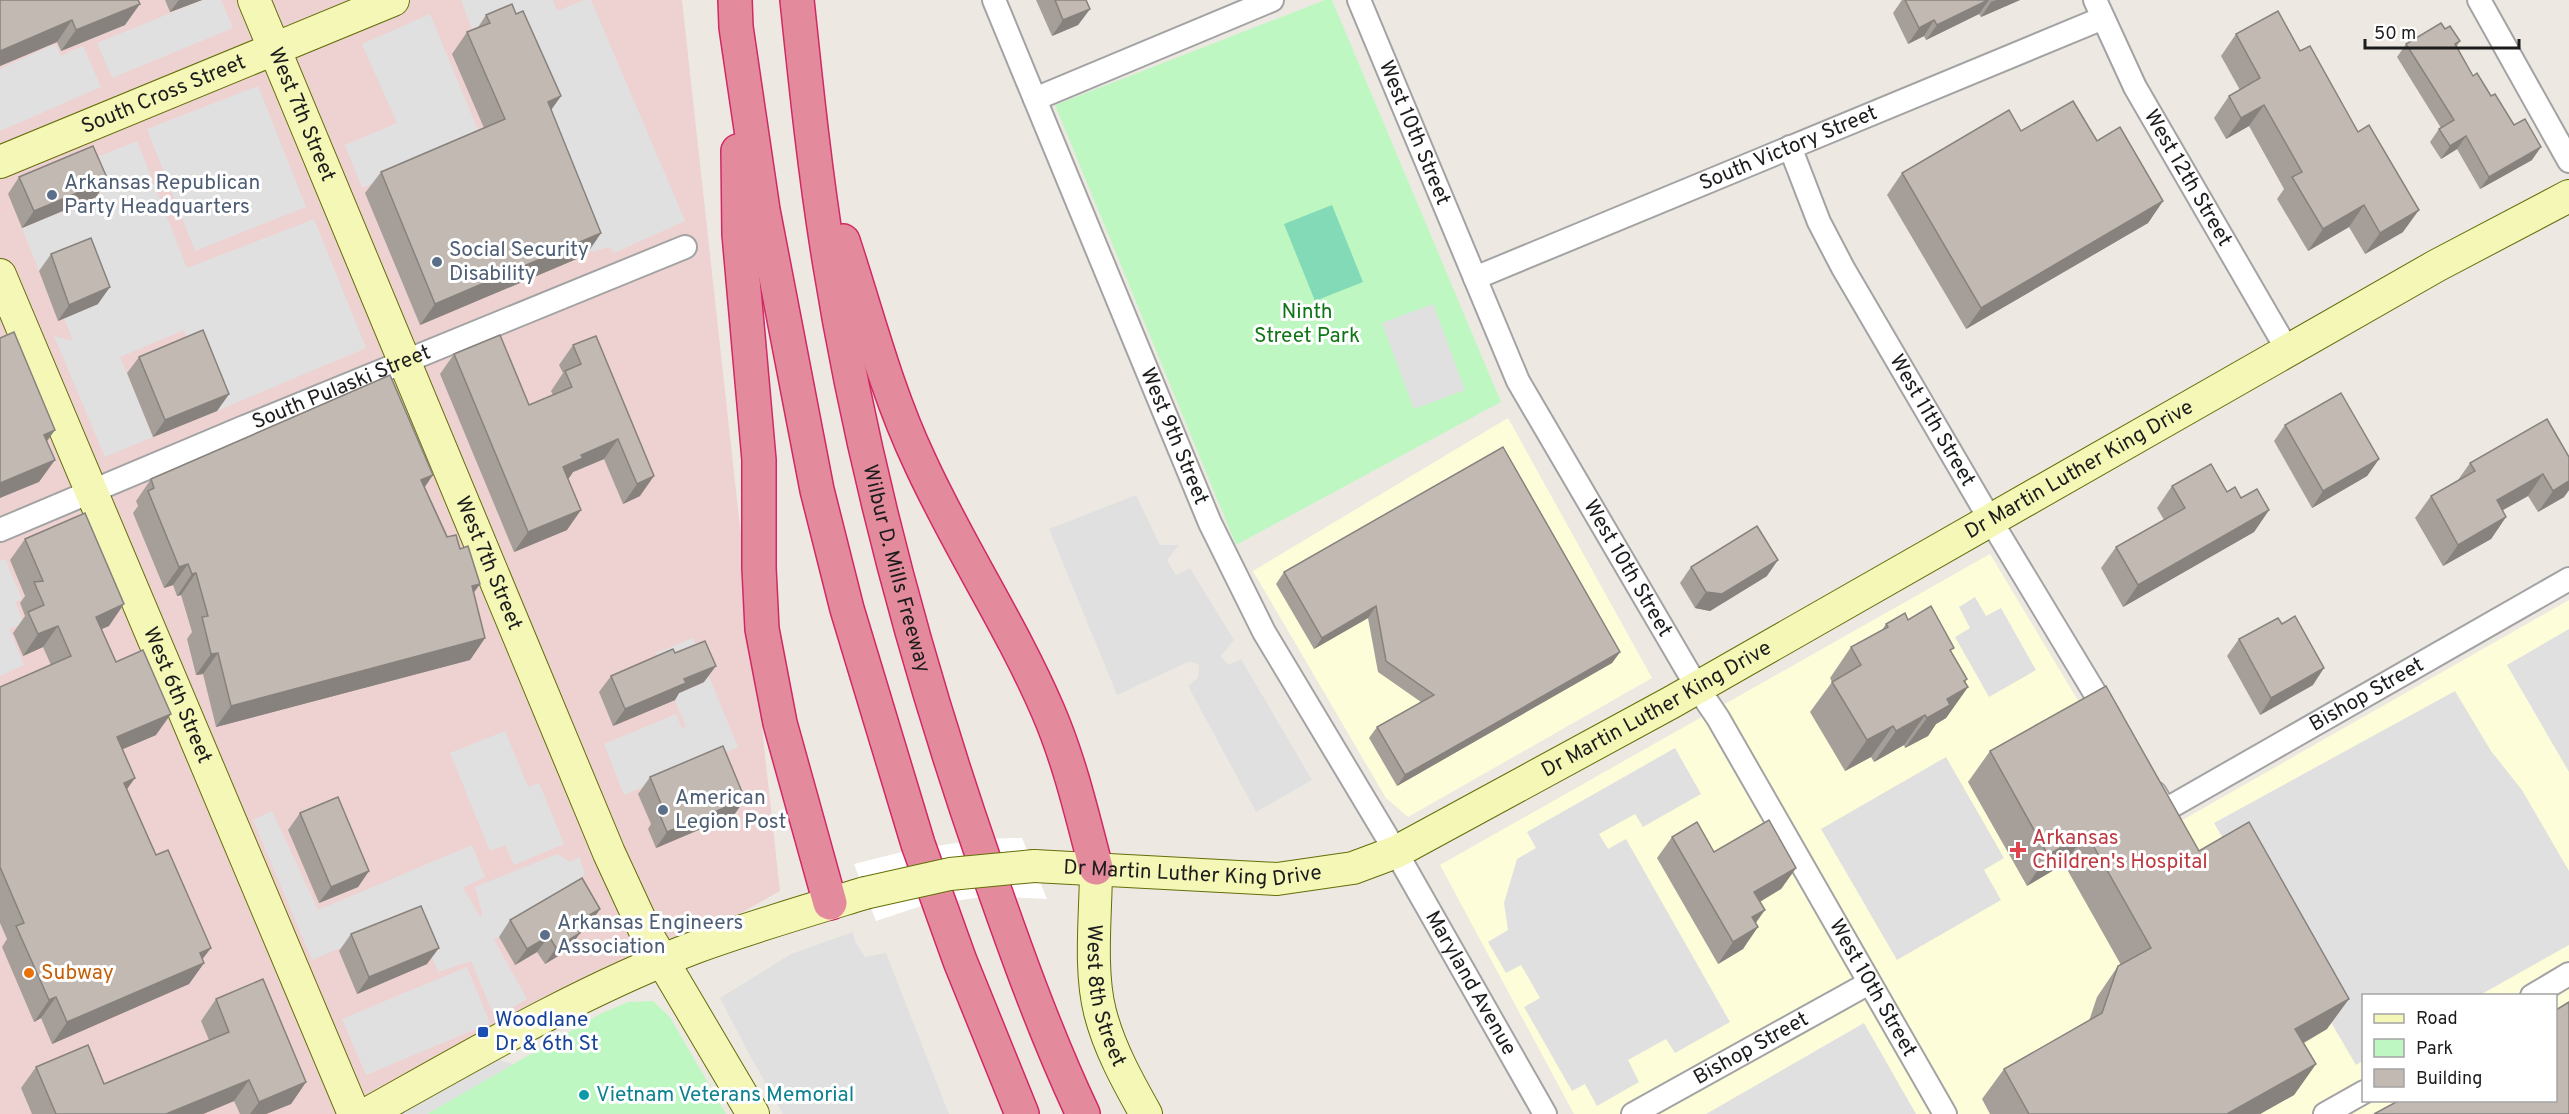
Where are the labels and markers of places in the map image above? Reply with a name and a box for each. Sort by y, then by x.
place label: Arkansas Republican Party Headquarters [64,170,260,221]
marker: Arkansas Republican Party Headquarters [45,188,59,202]
place label: Social Security Disability [449,237,589,288]
marker: Social Security Disability [430,255,444,269]
place label: American Legion Post [675,785,786,836]
marker: American Legion Post [656,803,670,817]
place label: Arkansas Children's Hospital [2032,825,2208,876]
marker: Arkansas Children's Hospital [2009,841,2027,859]
place label: Arkansas Engineers Association [557,910,743,961]
marker: Arkansas Engineers Association [538,928,552,942]
place label: Subway [41,960,114,987]
marker: Subway [22,966,36,980]
place label: Woodlane Dr & 6th St [495,1007,599,1058]
marker: Woodlane Dr & 6th St [476,1025,490,1039]
place label: Vietnam Veterans Memorial [596,1082,854,1109]
marker: Vietnam Veterans Memorial [577,1088,591,1102]

